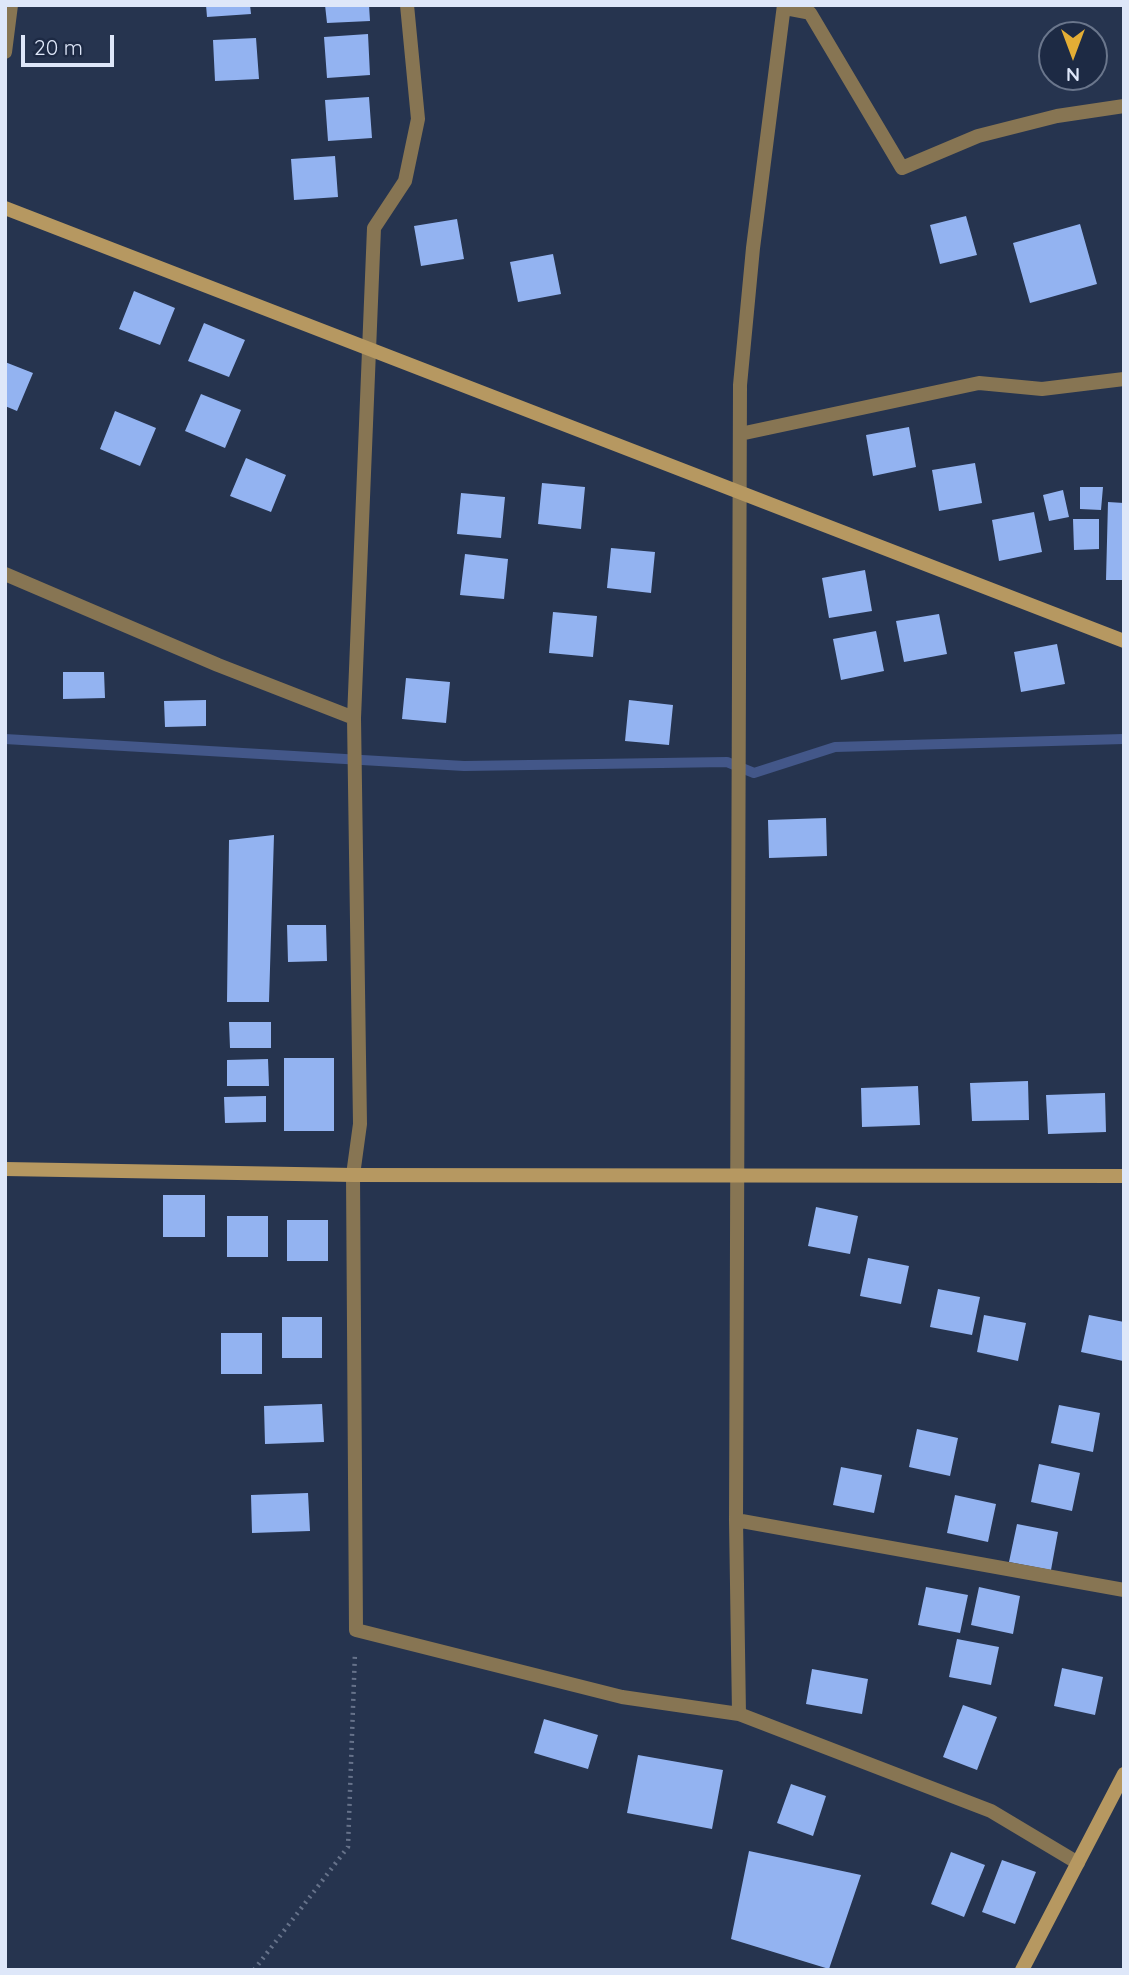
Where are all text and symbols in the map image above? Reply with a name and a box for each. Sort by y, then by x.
scale bar [24,21,117,65]
north arrow [1038,21,1108,91]
text: 20 m [34,34,83,60]
text: N [1066,63,1080,87]

